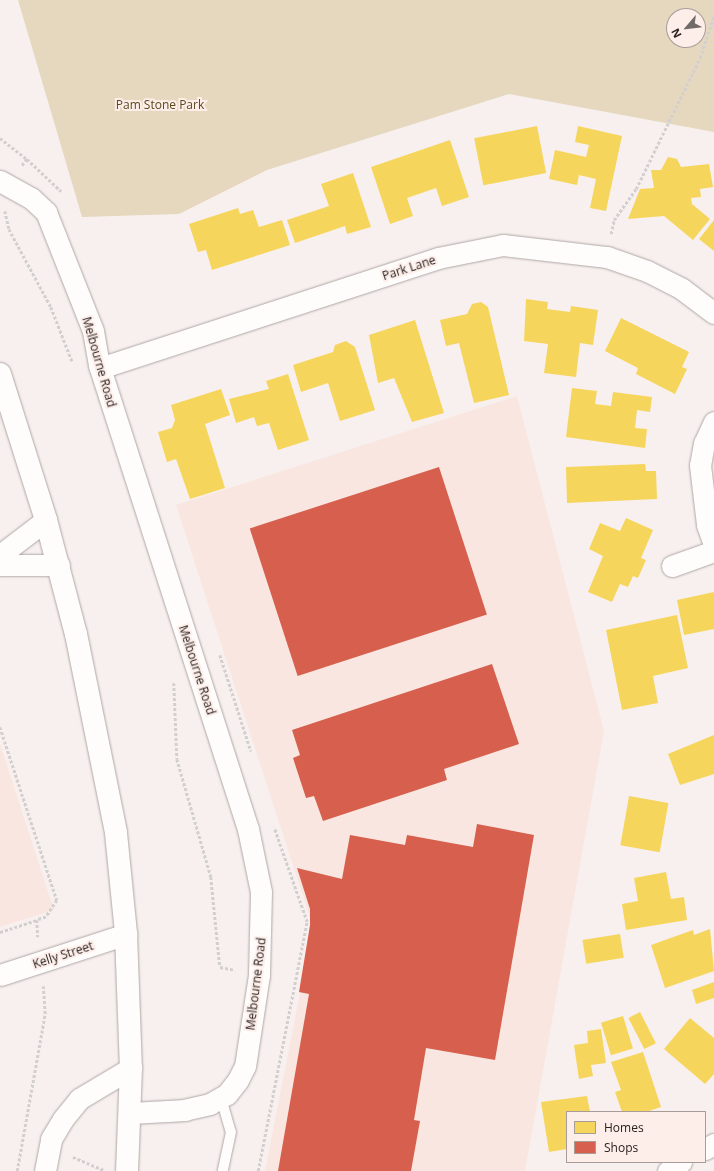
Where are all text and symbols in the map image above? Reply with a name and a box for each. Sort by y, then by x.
north arrow [666,8,706,48]
text: N [667,26,685,41]
park label: Pam Stone Park [116,98,204,112]
street label: Park Lane [381,253,437,283]
street label: Melbourne Road [79,315,119,409]
street label: Melbourne Road [176,623,218,717]
street label: Melbourne Road [243,937,269,1031]
street label: Kelly Street [31,938,95,972]
legend [566,1111,706,1163]
text: Homes [604,1119,644,1136]
text: Shops [604,1139,638,1156]

